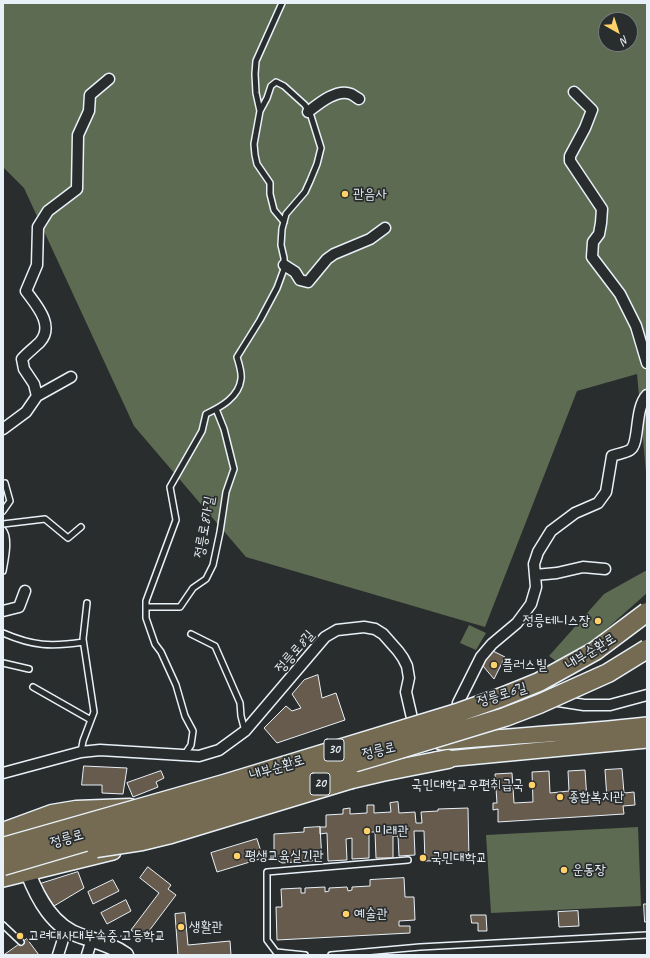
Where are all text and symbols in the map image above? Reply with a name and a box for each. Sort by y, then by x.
north arrow [598,12,638,52]
text: N [618,33,632,48]
place label: 관음사 [353,186,387,202]
marker: 관음사 [340,189,350,199]
street label: 정릉로8가길 [191,495,219,559]
place label: 정릉테니스장 [522,613,590,629]
marker: 정릉테니스장 [593,616,603,626]
street label: 정릉로8길 [272,627,318,677]
street label: 내부순환로 [563,630,619,674]
place label: 플러스빌 [502,657,547,673]
marker: 플러스빌 [489,660,499,670]
street label: 정릉로6길 [475,679,529,711]
road number: 30 [324,739,344,761]
street label: 정릉로 [361,739,397,763]
street label: 내부순환로 [248,752,306,784]
road number: 20 [310,773,330,795]
place label: 국민대학교우편취급국 [411,777,524,793]
marker: 국민대학교우편취급국 [527,780,537,790]
place label: 종합복지관 [568,789,624,805]
marker: 종합복지관 [555,792,565,802]
place label: 미래관 [375,823,409,839]
street label: 정릉로 [48,826,86,852]
marker: 미래관 [362,826,372,836]
place label: 평생교육실기관 [245,848,324,864]
place label: 국민대학교 [431,850,487,866]
marker: 평생교육실기관 [232,851,242,861]
marker: 국민대학교 [418,853,428,863]
place label: 운동장 [572,862,606,878]
marker: 운동장 [559,865,569,875]
place label: 예술관 [354,906,388,922]
marker: 예술관 [341,909,351,919]
place label: 생활관 [189,919,223,935]
marker: 생활관 [176,922,186,932]
place label: 고려대사대부속중·고등학교 [28,928,166,944]
marker: 고려대사대부속중·고등학교 [15,931,25,941]

